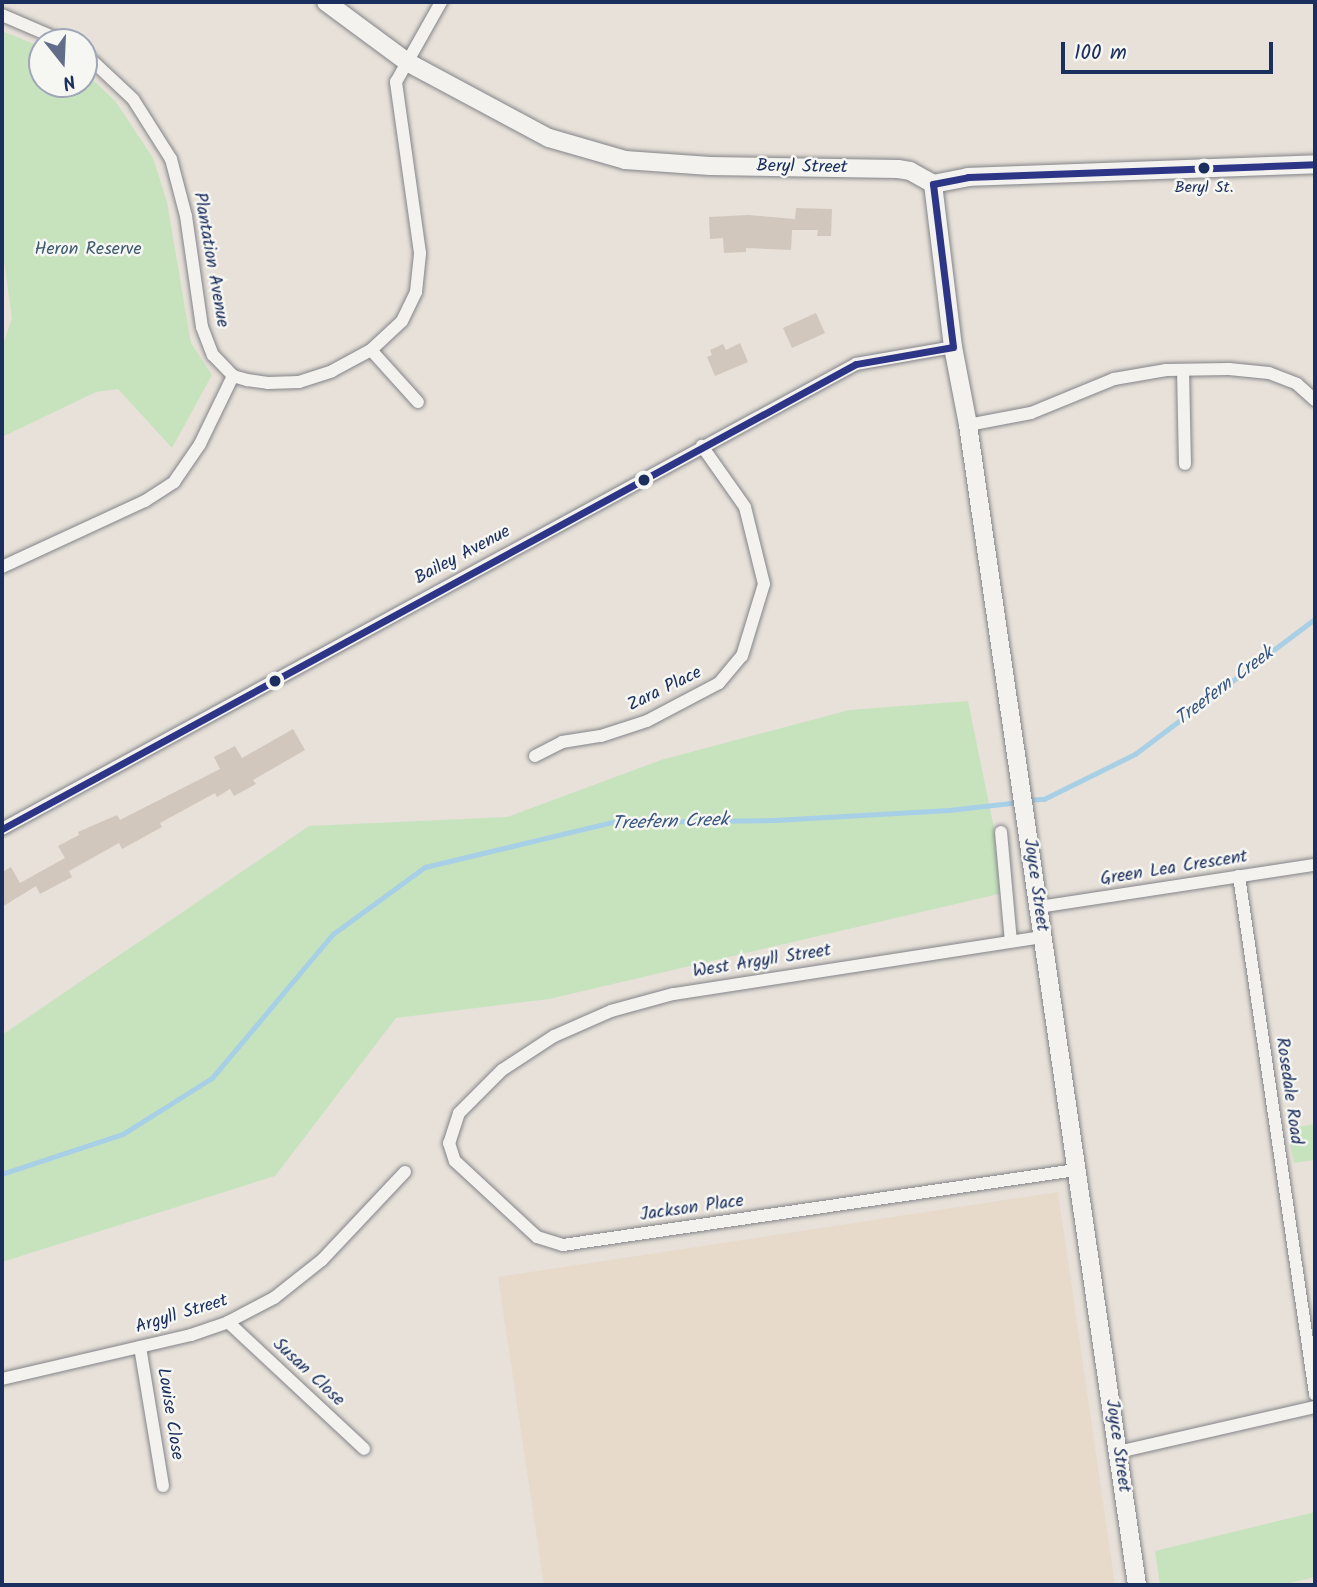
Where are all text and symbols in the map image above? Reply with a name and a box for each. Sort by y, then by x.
north arrow [28,28,98,98]
scale bar [1065,28,1277,72]
text: 100 m [1074,37,1127,70]
text: N [59,65,79,97]
street label: Beryl Street [756,156,848,180]
marker: Beryl St. [1197,161,1211,175]
place label: Beryl St. [1174,178,1234,198]
street label: Plantation Avenue [187,191,233,329]
park label: Heron Reserve [34,239,142,261]
unlabelled marker [637,473,651,487]
street label: Bailey Avenue [411,522,515,590]
water label: Treefern Creek [1171,643,1279,731]
street label: Zara Place [624,663,706,717]
unlabelled marker [268,674,282,688]
water label: Treefern Creek [611,810,729,836]
street label: Joyce Street [1018,837,1052,933]
street label: Green Lea Crescent [1099,847,1249,891]
street label: West Argyll Street [691,940,833,984]
street label: Rosedale Road [1270,1036,1306,1146]
street label: Jackson Place [639,1191,745,1227]
street label: Argyll Street [133,1291,231,1339]
street label: Susan Close [268,1334,348,1412]
street label: Louise Close [151,1366,187,1462]
street label: Joyce Street [1100,1398,1134,1494]

